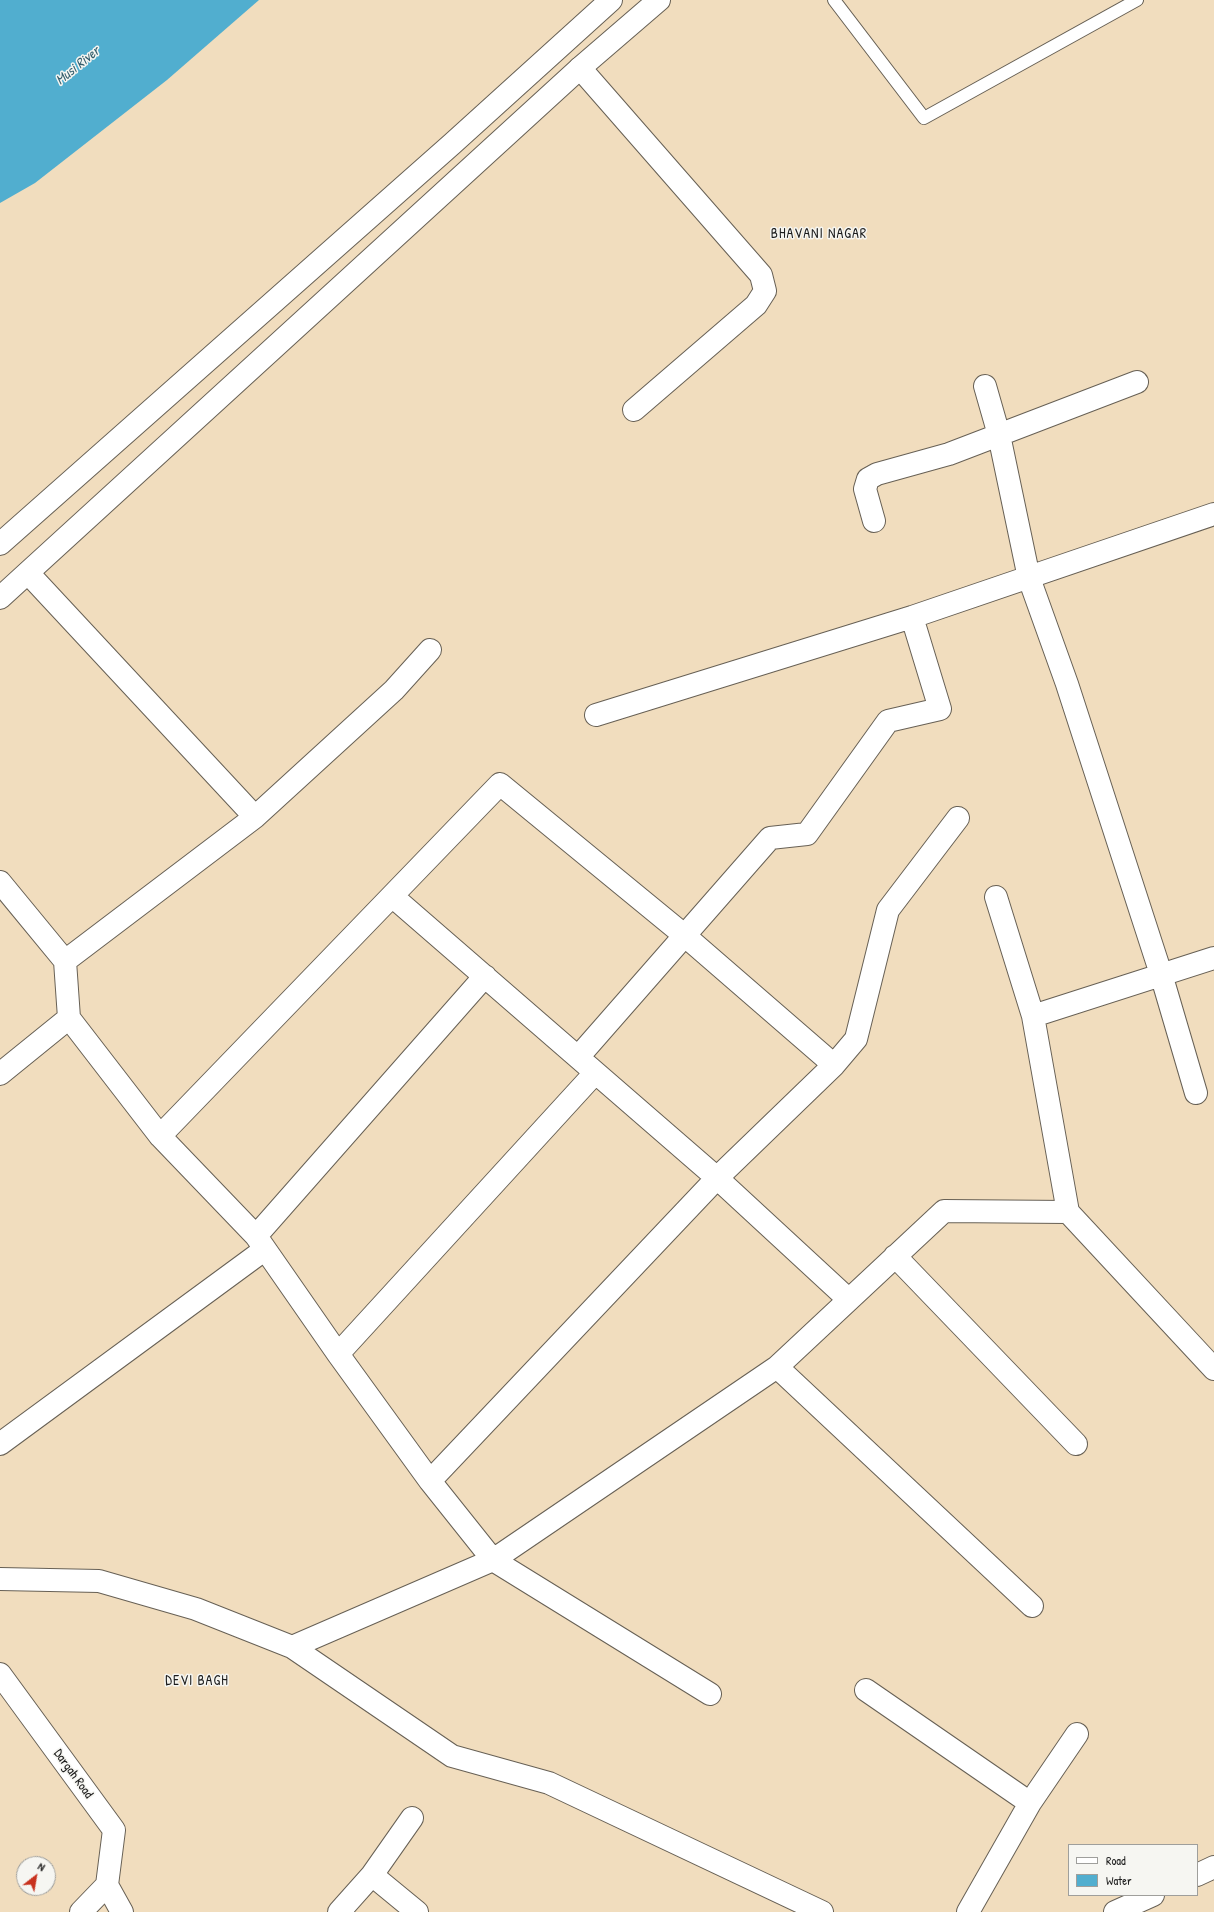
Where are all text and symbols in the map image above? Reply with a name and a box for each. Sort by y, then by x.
water label: Musi River [53,43,103,89]
district label: BHAVANI NAGAR [771,226,867,242]
district label: DEVI BAGH [165,1673,229,1689]
street label: Dargah Road [50,1746,96,1802]
legend [1068,1844,1198,1896]
text: Road [1106,1852,1126,1869]
north arrow [16,1856,56,1896]
text: N [36,1859,48,1874]
text: Water [1106,1872,1132,1889]

